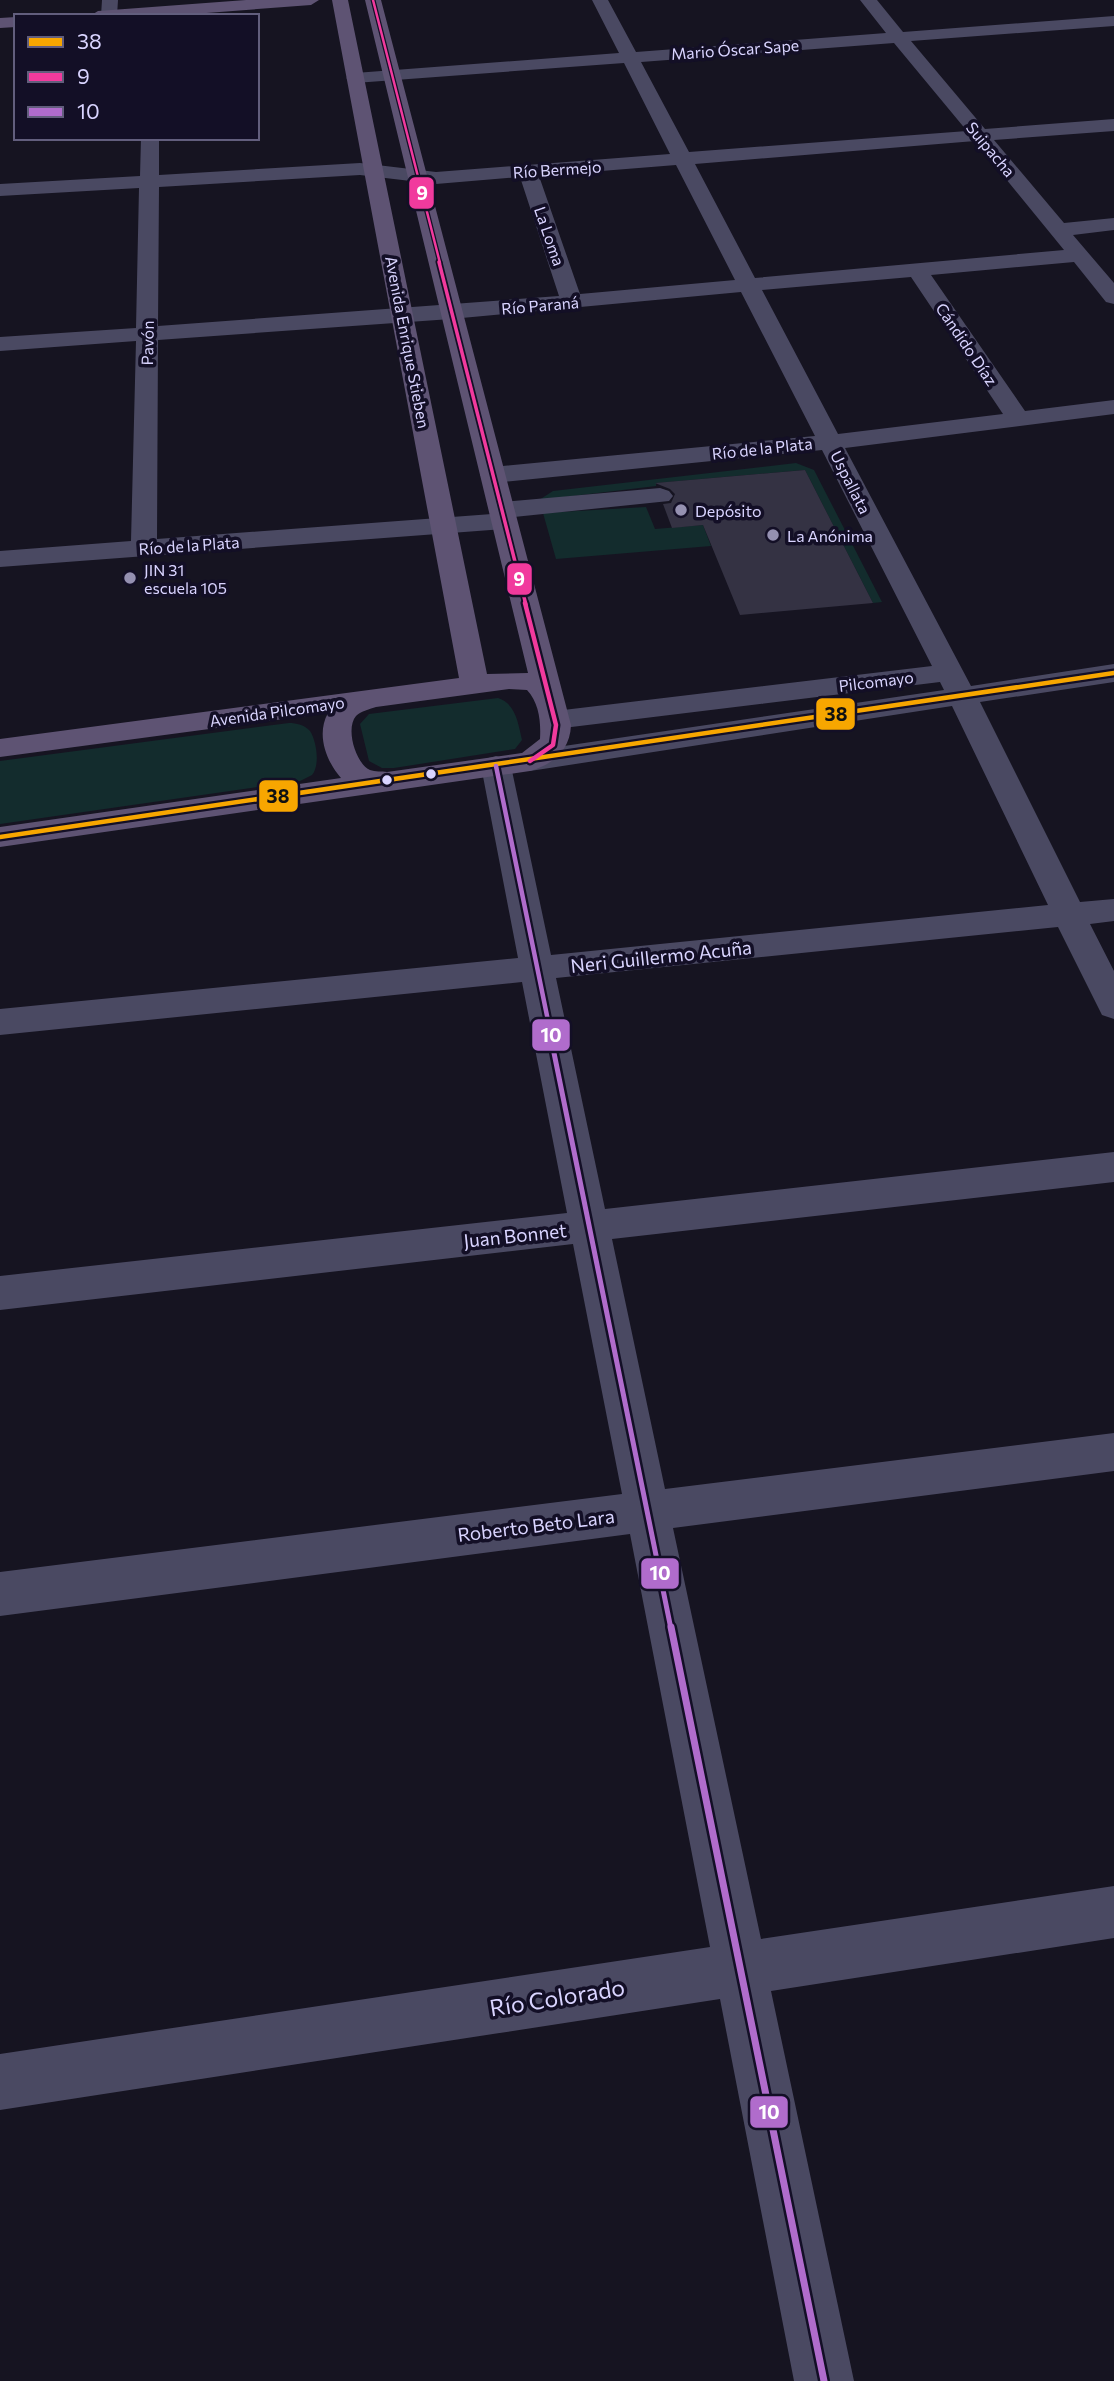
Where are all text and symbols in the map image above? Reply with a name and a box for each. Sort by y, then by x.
legend [14,14,259,140]
text: 38 [77,28,102,53]
street label: Mario Óscar Sape [670,35,800,63]
text: 9 [77,63,90,88]
text: 10 [77,98,100,123]
street label: Suipacha [963,118,1019,180]
street label: Río Bermejo [512,156,602,182]
line badge: 9 [408,176,435,210]
text: 9 [416,181,428,204]
street label: La Loma [531,204,569,268]
street label: Avenida Enrique Stieben [382,254,434,430]
street label: Río Paraná [500,292,580,318]
street label: Cándido Díaz [932,299,1002,389]
street label: Pavón [137,320,157,366]
street label: Río de la Plata [711,433,813,463]
street label: Uspallata [827,447,875,517]
place label: Depósito [695,501,761,520]
marker: Depósito [673,502,689,518]
place label: La Anónima [787,526,873,545]
marker: La Anónima [765,527,781,543]
street label: Río de la Plata [138,532,240,558]
place label: JIN 31 escuela 105 [144,560,227,597]
line badge: 9 [506,562,533,596]
text: 9 [513,567,525,590]
marker: JIN 31 escuela 105 [122,570,138,586]
street label: Pilcomayo [837,667,915,695]
street label: Avenida Pilcomayo [208,692,346,730]
line badge: 38 [815,697,856,731]
text: 38 [825,702,847,725]
unlabelled marker [424,767,438,781]
unlabelled marker [380,773,394,787]
line badge: 38 [258,779,299,813]
text: 38 [267,784,289,807]
street label: Neri Guillermo Acuña [569,935,753,977]
line badge: 10 [531,1018,571,1052]
text: 10 [540,1023,562,1046]
street label: Juan Bonnet [462,1218,568,1252]
street label: Roberto Beto Lara [456,1504,616,1546]
line badge: 10 [640,1557,680,1590]
text: 10 [649,1561,671,1584]
street label: Río Colorado [487,1972,627,2022]
line badge: 10 [749,2095,789,2129]
text: 10 [758,2100,780,2123]

